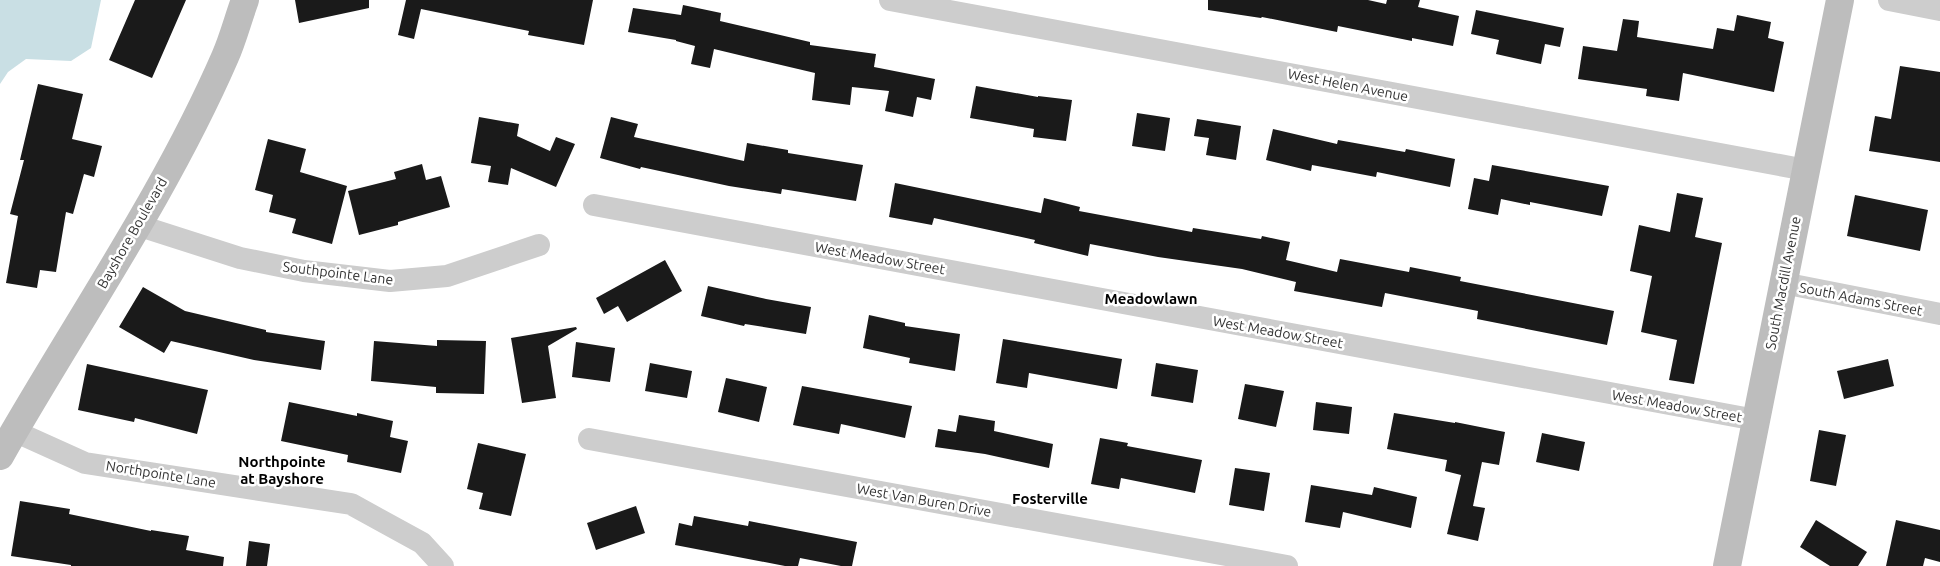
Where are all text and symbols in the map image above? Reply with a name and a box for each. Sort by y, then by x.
street label: West Helen Avenue [1286,65,1410,105]
street label: Bayshore Boulevard [94,175,170,291]
street label: South Macdill Avenue [1762,215,1804,351]
street label: West Meadow Street [814,239,947,277]
street label: Southpointe Lane [282,258,394,288]
street label: South Adams Street [1798,279,1924,319]
district label: Meadowlawn [1105,290,1198,307]
street label: West Meadow Street [1212,313,1345,351]
street label: West Meadow Street [1611,387,1744,425]
district label: Northpointe at Bayshore [238,453,326,487]
street label: Northpointe Lane [105,457,217,491]
street label: West Van Buren Drive [855,480,993,520]
district label: Fosterville [1012,490,1088,507]

